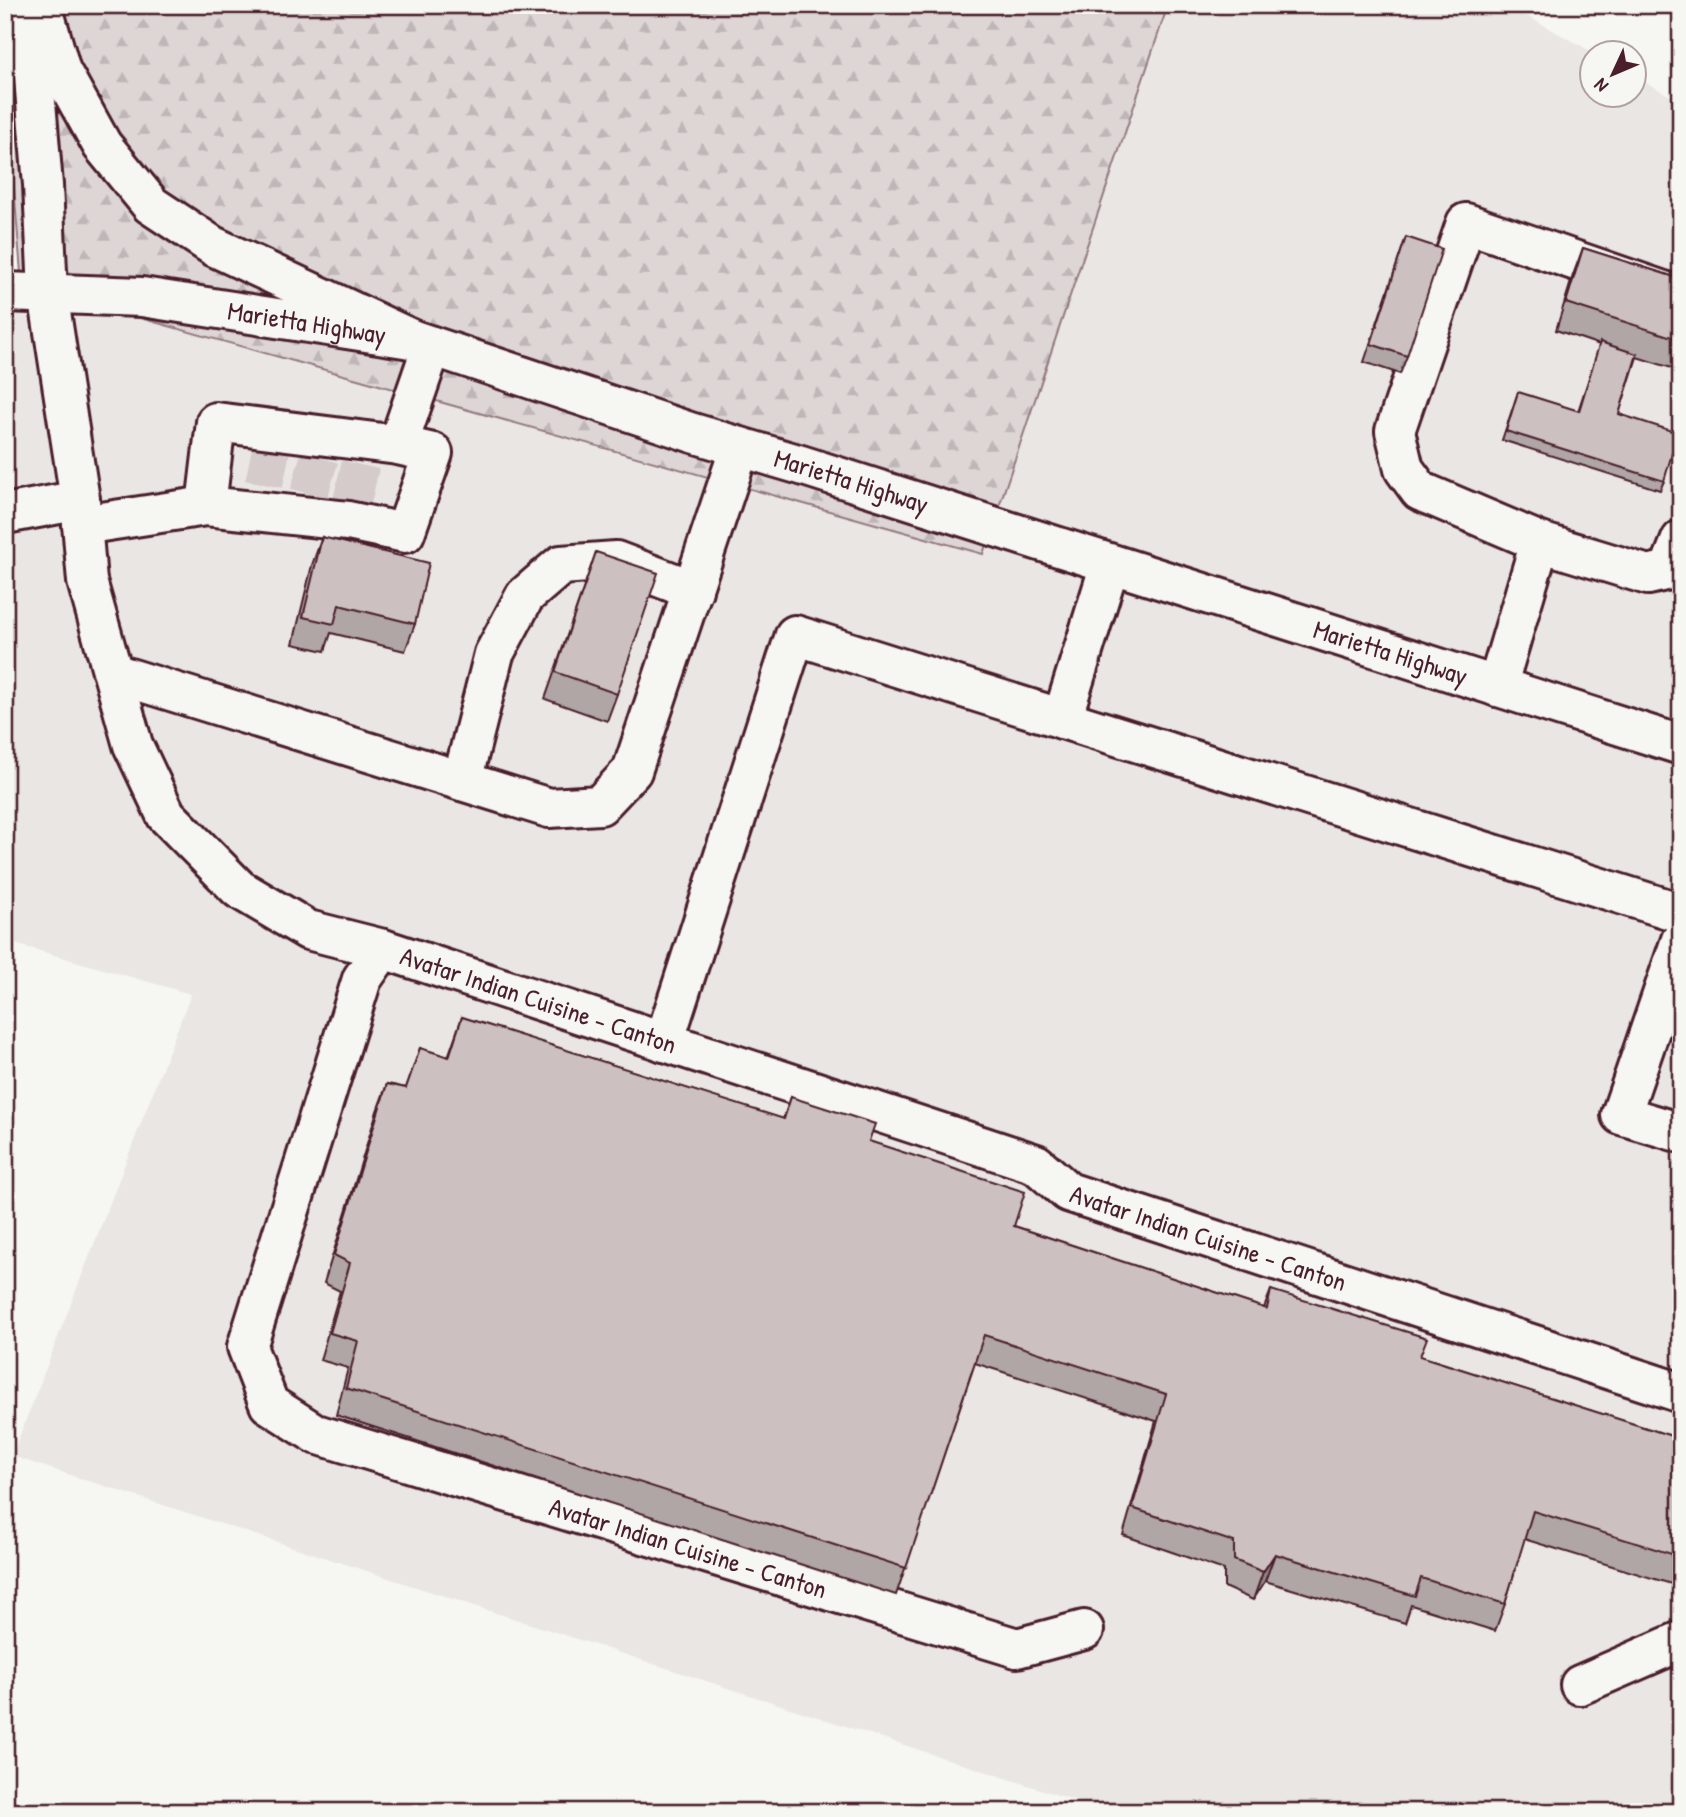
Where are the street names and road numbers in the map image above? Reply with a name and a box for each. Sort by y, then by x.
street label: Marietta Highway [225,293,389,352]
street label: Marietta Highway [770,440,933,521]
street label: Marietta Highway [1309,611,1472,693]
street label: Avatar Indian Cuisine - Canton [396,938,681,1061]
street label: Avatar Indian Cuisine - Canton [1066,1176,1351,1299]
street label: Avatar Indian Cuisine - Canton [545,1489,831,1606]

